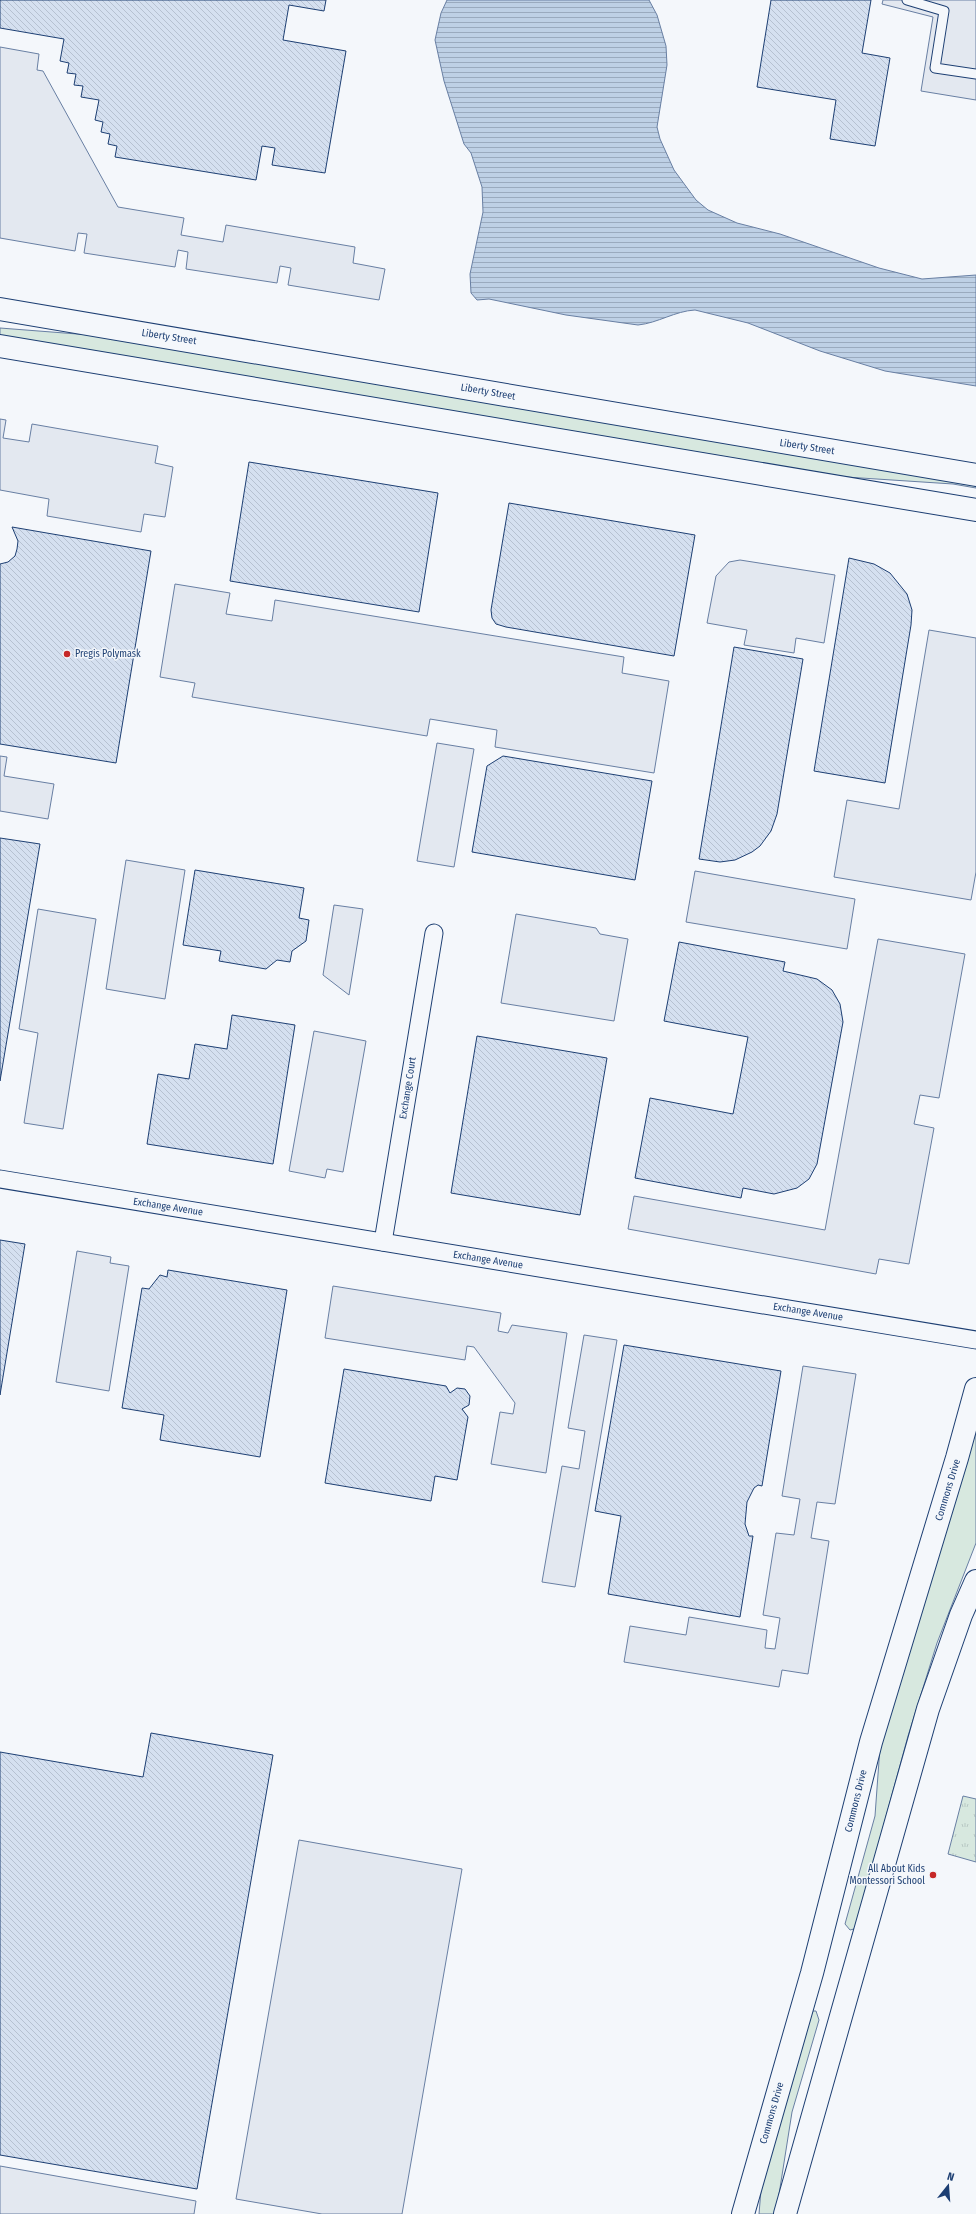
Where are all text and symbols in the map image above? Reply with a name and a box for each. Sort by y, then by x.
street label: Liberty Street [141,327,198,347]
street label: Liberty Street [460,381,517,403]
street label: Liberty Street [779,437,836,457]
place label: Pregis Polymask [75,648,141,660]
marker: Pregis Polymask [62,649,72,659]
street label: Exchange Court [397,1055,419,1120]
street label: Exchange Avenue [132,1196,204,1218]
street label: Exchange Avenue [452,1249,524,1271]
street label: Exchange Avenue [772,1301,844,1323]
street label: Commons Drive [933,1458,963,1522]
street label: Commons Drive [842,1769,870,1833]
place label: All About Kids Montessori School [850,1863,925,1887]
marker: All About Kids Montessori School [928,1870,938,1880]
street label: Commons Drive [757,2081,787,2145]
north arrow [928,2166,968,2206]
text: N [946,2170,956,2184]

